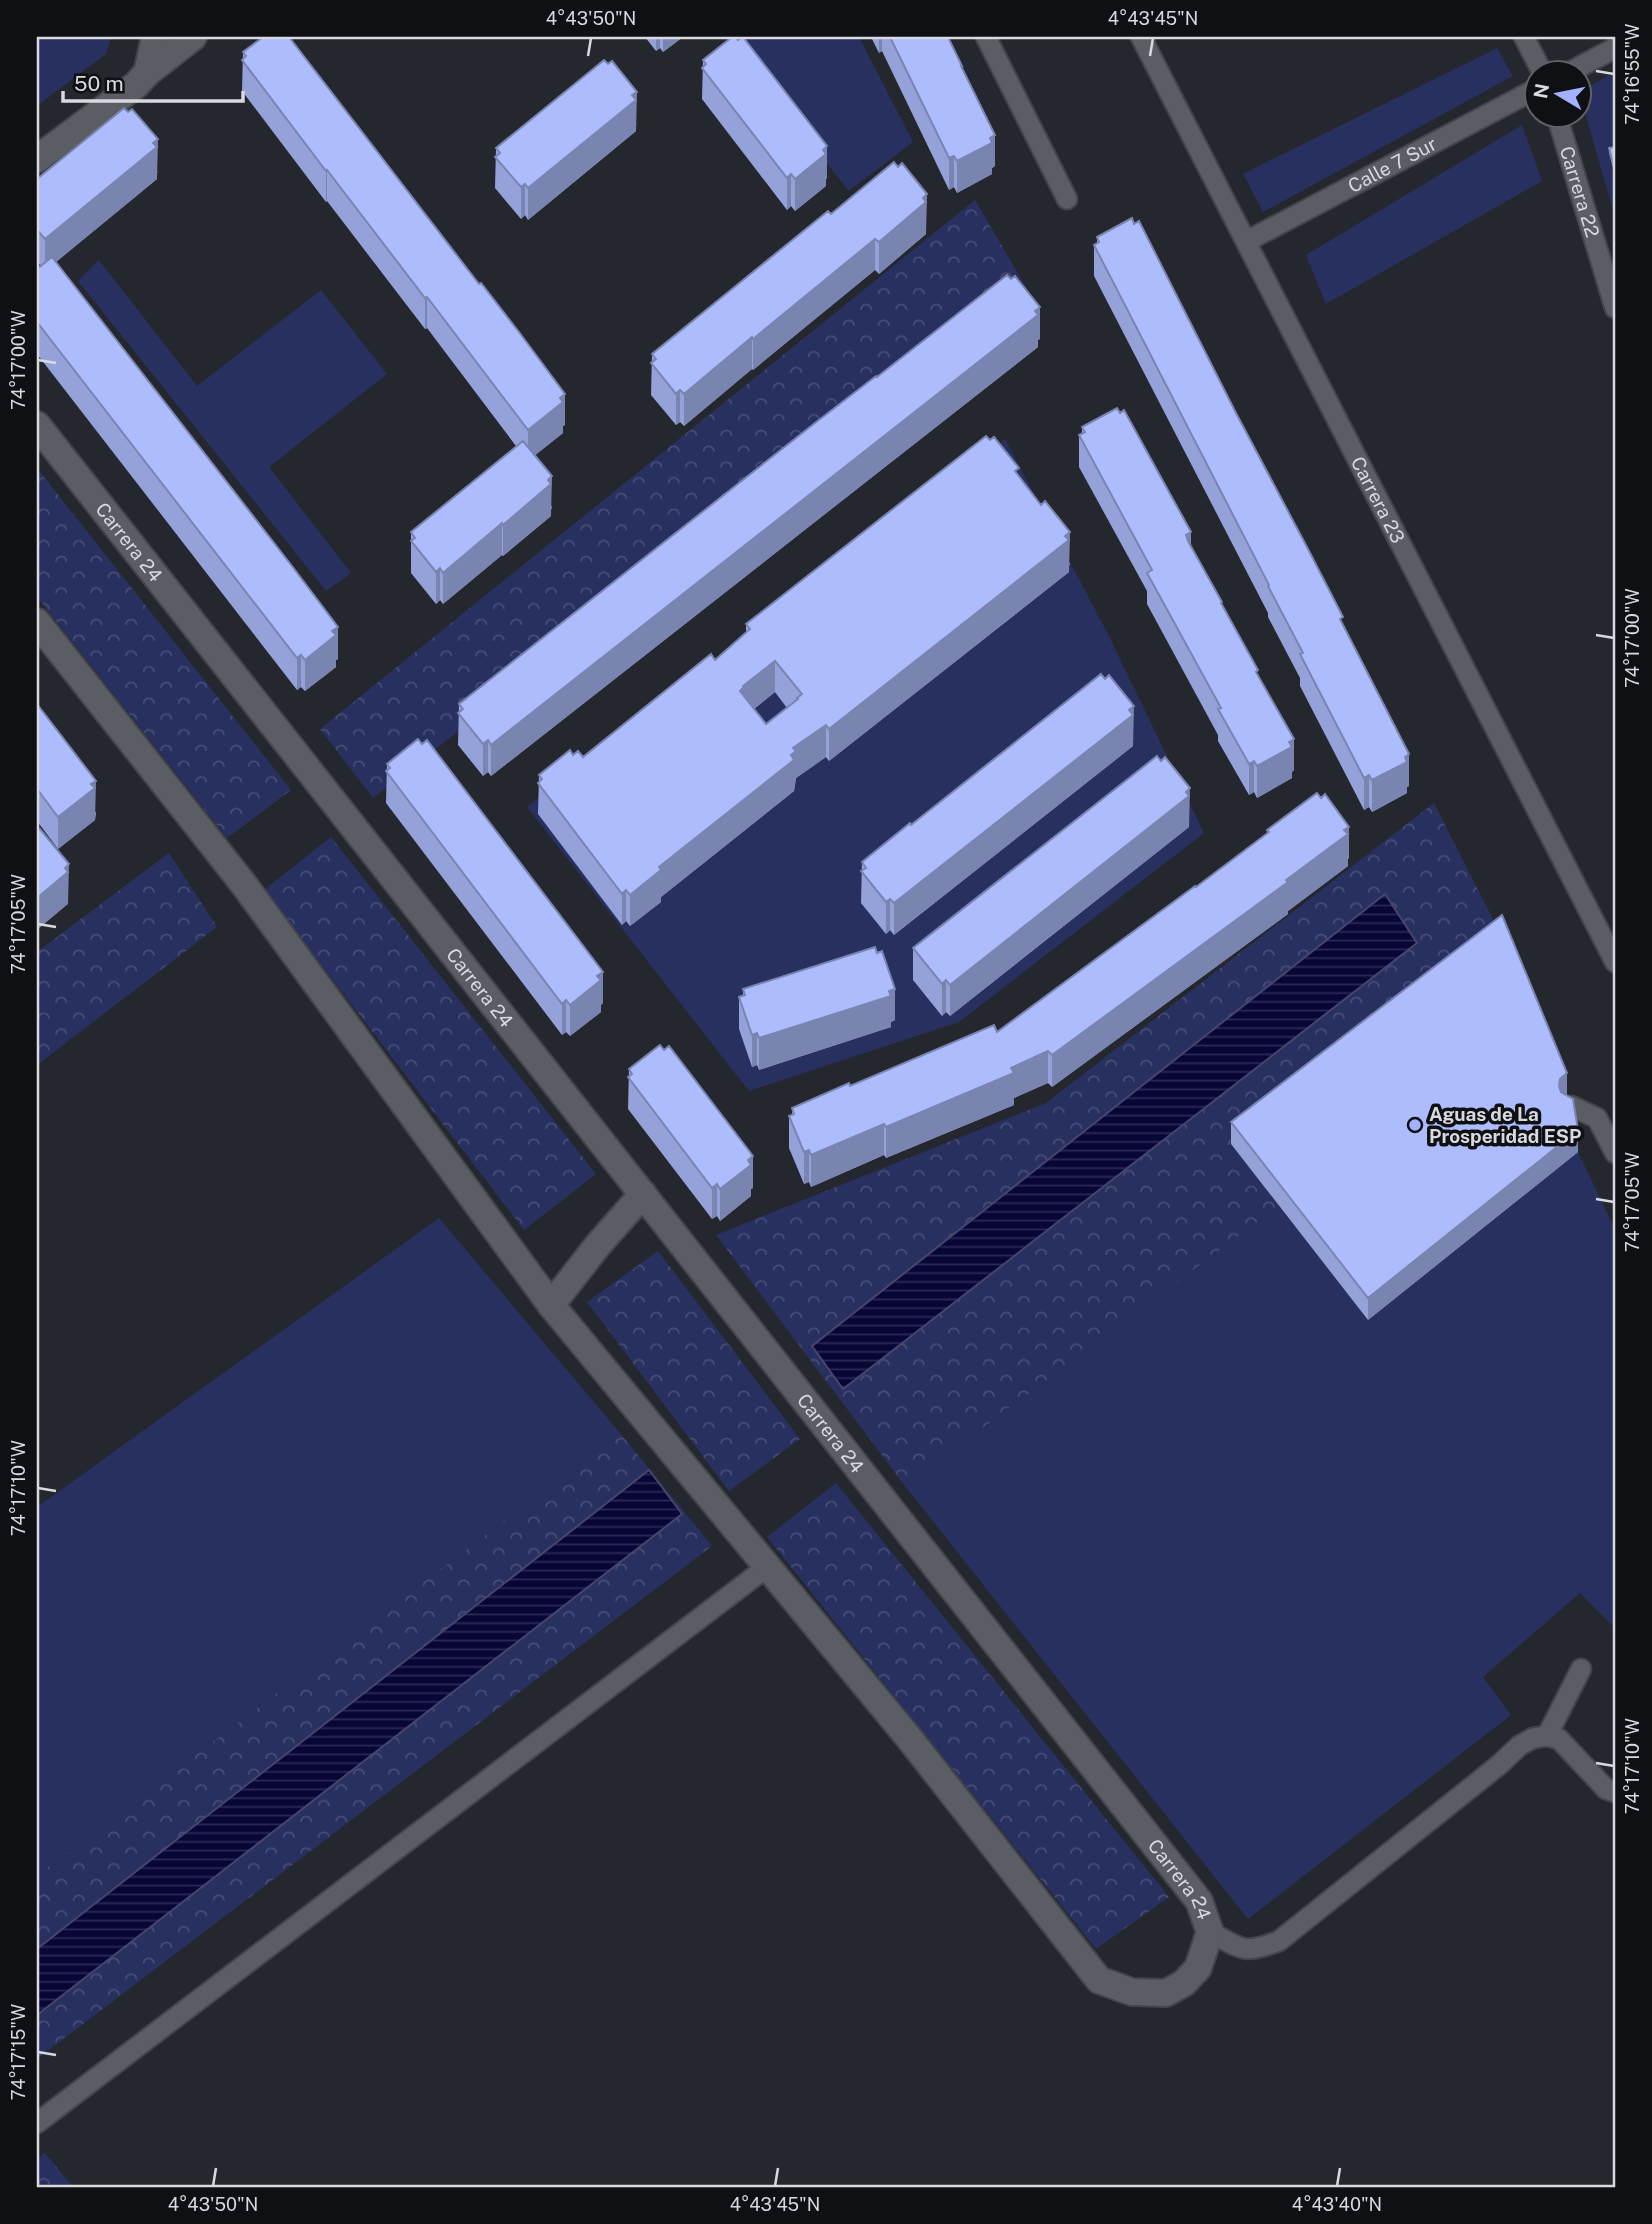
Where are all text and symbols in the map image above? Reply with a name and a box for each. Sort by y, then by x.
text: 4°43'50"N [546,8,636,29]
text: 4°43'45"N [1108,8,1198,29]
text: 74°16'55"W [1622,24,1643,124]
scale bar [63,60,243,104]
north arrow [1522,60,1592,130]
text: 50 m [74,71,124,96]
text: N [1529,82,1553,100]
street label: Calle 7 Sur [1344,132,1440,197]
street label: Carrera 22 [1556,144,1604,240]
text: 74°17'00"W [8,310,29,410]
street label: Carrera 23 [1347,453,1409,547]
street label: Carrera 24 [91,498,167,586]
text: 74°17'00"W [1622,588,1643,688]
text: 74°17'05"W [8,874,29,974]
street label: Carrera 24 [442,944,518,1032]
place label: Aguas de La Prosperidad ESP [1429,1103,1581,1147]
marker: Aguas de La Prosperidad ESP [1407,1117,1423,1133]
text: 74°17'05"W [1622,1152,1643,1252]
street label: Carrera 24 [793,1389,869,1477]
text: 74°17'10"W [8,1440,29,1536]
text: 74°17'10"W [1622,1718,1643,1814]
street label: Carrera 24 [1144,1835,1216,1922]
text: 74°17'15"W [8,2004,29,2100]
text: 4°43'50"N [168,2194,258,2215]
text: 4°43'45"N [730,2194,820,2215]
text: 4°43'40"N [1292,2194,1382,2215]

